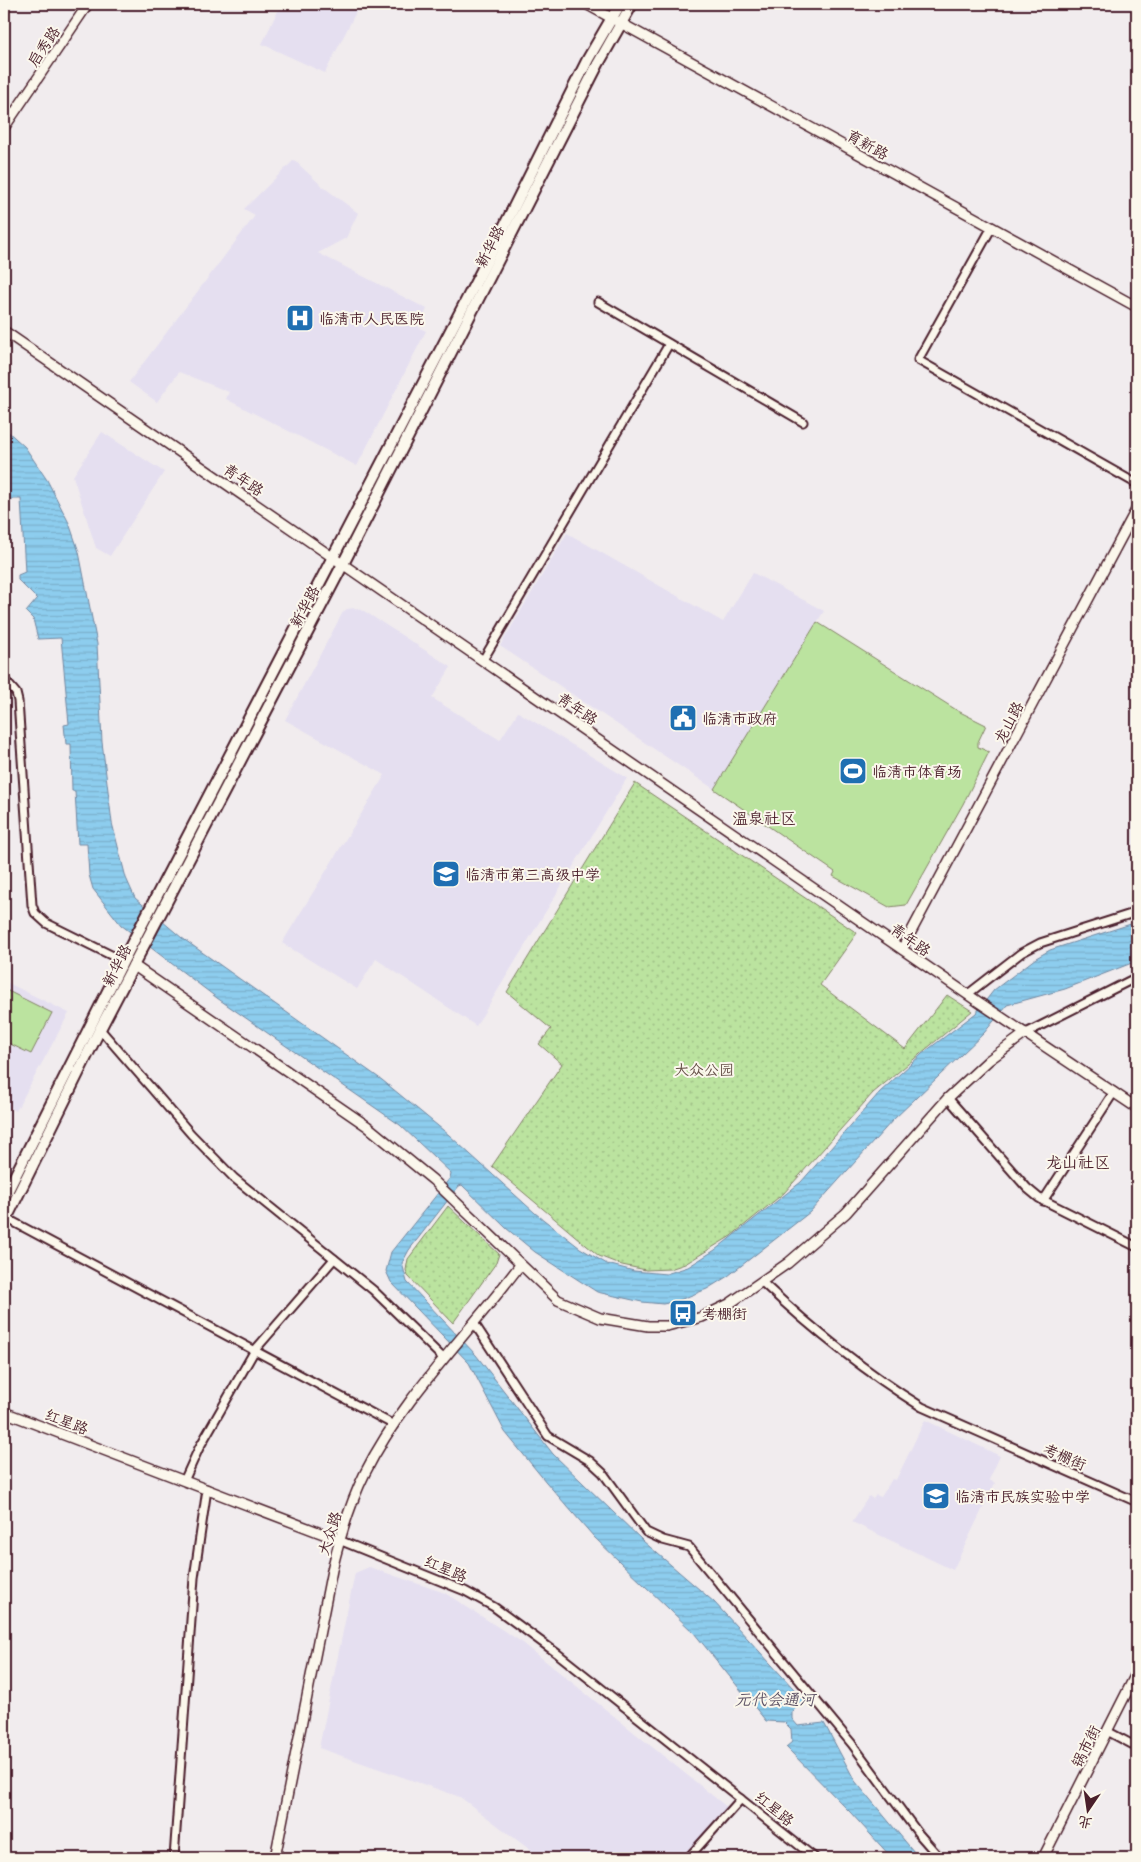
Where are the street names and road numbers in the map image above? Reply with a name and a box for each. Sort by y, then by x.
street label: 启秀路 [22,22,64,70]
street label: 育新路 [843,124,893,164]
street label: 新华路 [470,221,508,271]
street label: 青年路 [220,458,268,500]
street label: 新华路 [285,581,323,631]
street label: 青年路 [554,687,602,729]
street label: 龙山路 [989,697,1027,747]
street label: 青年路 [887,918,935,960]
street label: 新华路 [97,940,135,990]
street label: 红星路 [42,1404,92,1438]
street label: 考棚街 [1040,1438,1090,1474]
street label: 大众路 [313,1509,345,1557]
street label: 红星路 [421,1550,471,1586]
street label: 锅市街 [1066,1721,1104,1771]
street label: 红星路 [751,1786,799,1830]

